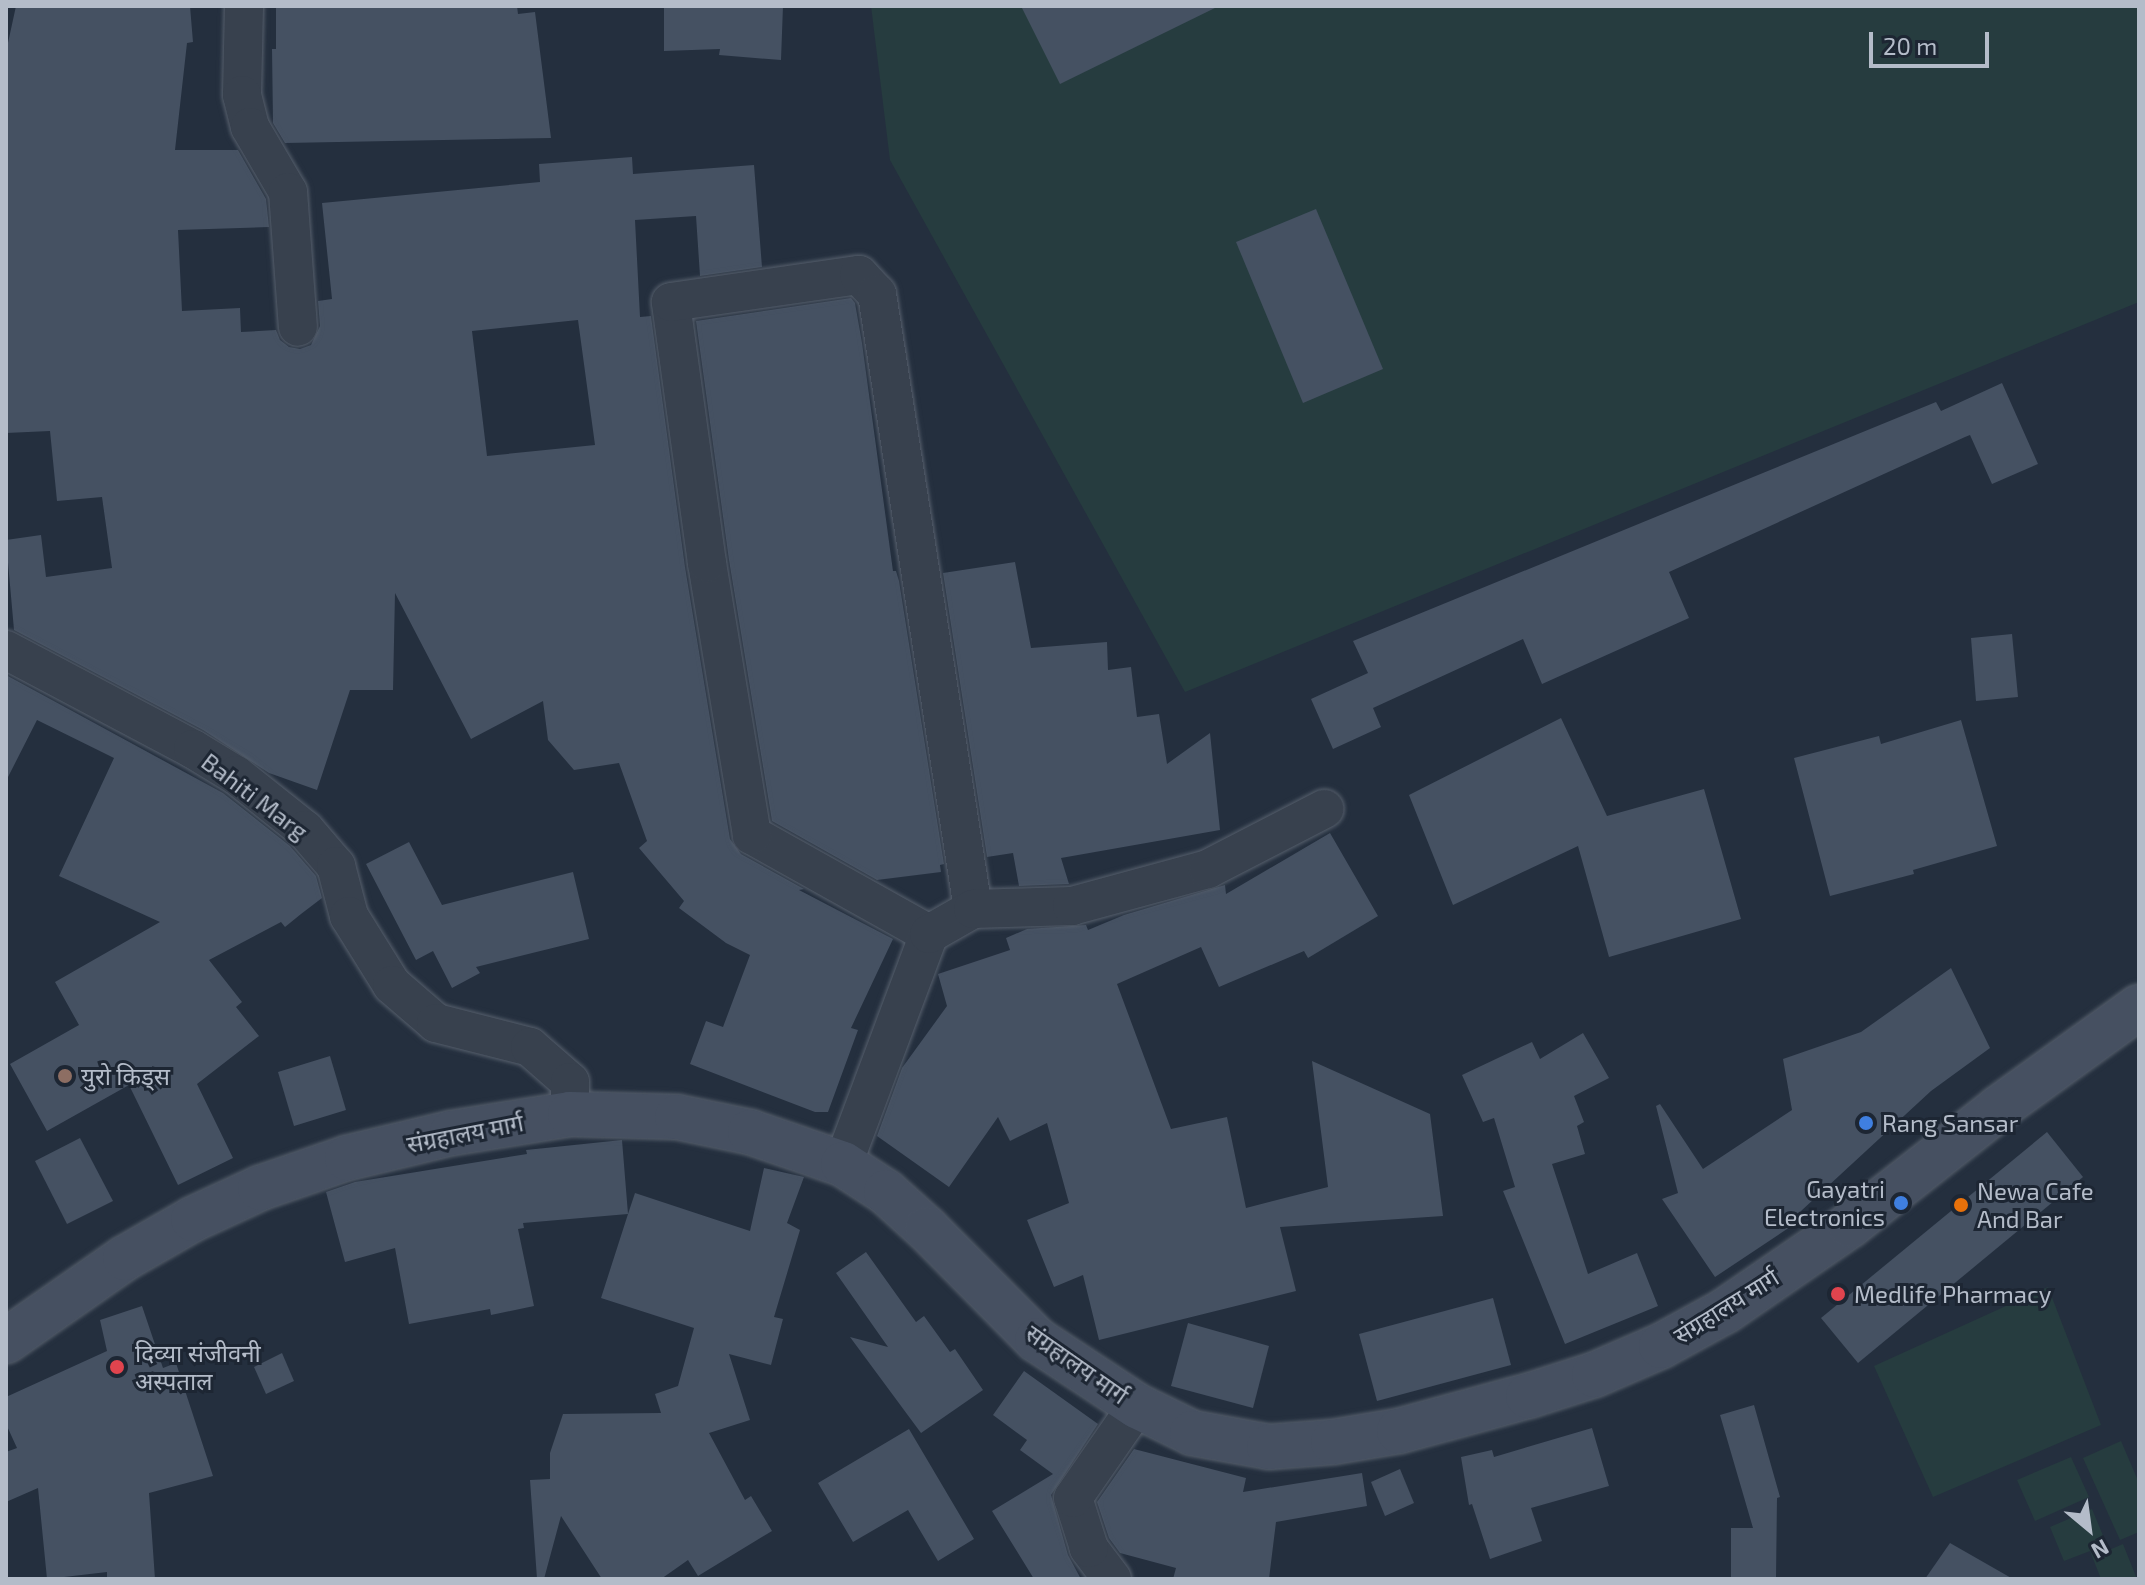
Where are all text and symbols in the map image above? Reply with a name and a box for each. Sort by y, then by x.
scale bar [1873,16,1993,66]
text: 20 m [1883,31,1937,60]
street label: Bahiti Marg [196,747,314,845]
place label: युरो किड्स [81,1062,170,1090]
marker: युरो किड्स [56,1067,74,1085]
street label: संग्रहालय मार्ग [404,1108,526,1158]
place label: Rang Sansar [1882,1109,2018,1137]
marker: Rang Sansar [1857,1114,1875,1132]
place label: Gayatri Electronics [1764,1175,1885,1231]
place label: Newa Cafe And Bar [1977,1177,2094,1233]
marker: Gayatri Electronics [1892,1194,1910,1212]
marker: Newa Cafe And Bar [1952,1196,1970,1214]
street label: संग्रहालय मार्ग [1668,1262,1784,1350]
place label: Medlife Pharmacy [1854,1280,2051,1308]
marker: Medlife Pharmacy [1829,1285,1847,1303]
street label: संग्रहालय मार्ग [1020,1318,1134,1410]
place label: दिव्या संजीवनी अस्पताल [135,1339,261,1395]
marker: दिव्या संजीवनी अस्पताल [106,1356,128,1378]
north arrow [2049,1489,2129,1569]
text: N [2087,1535,2114,1565]

